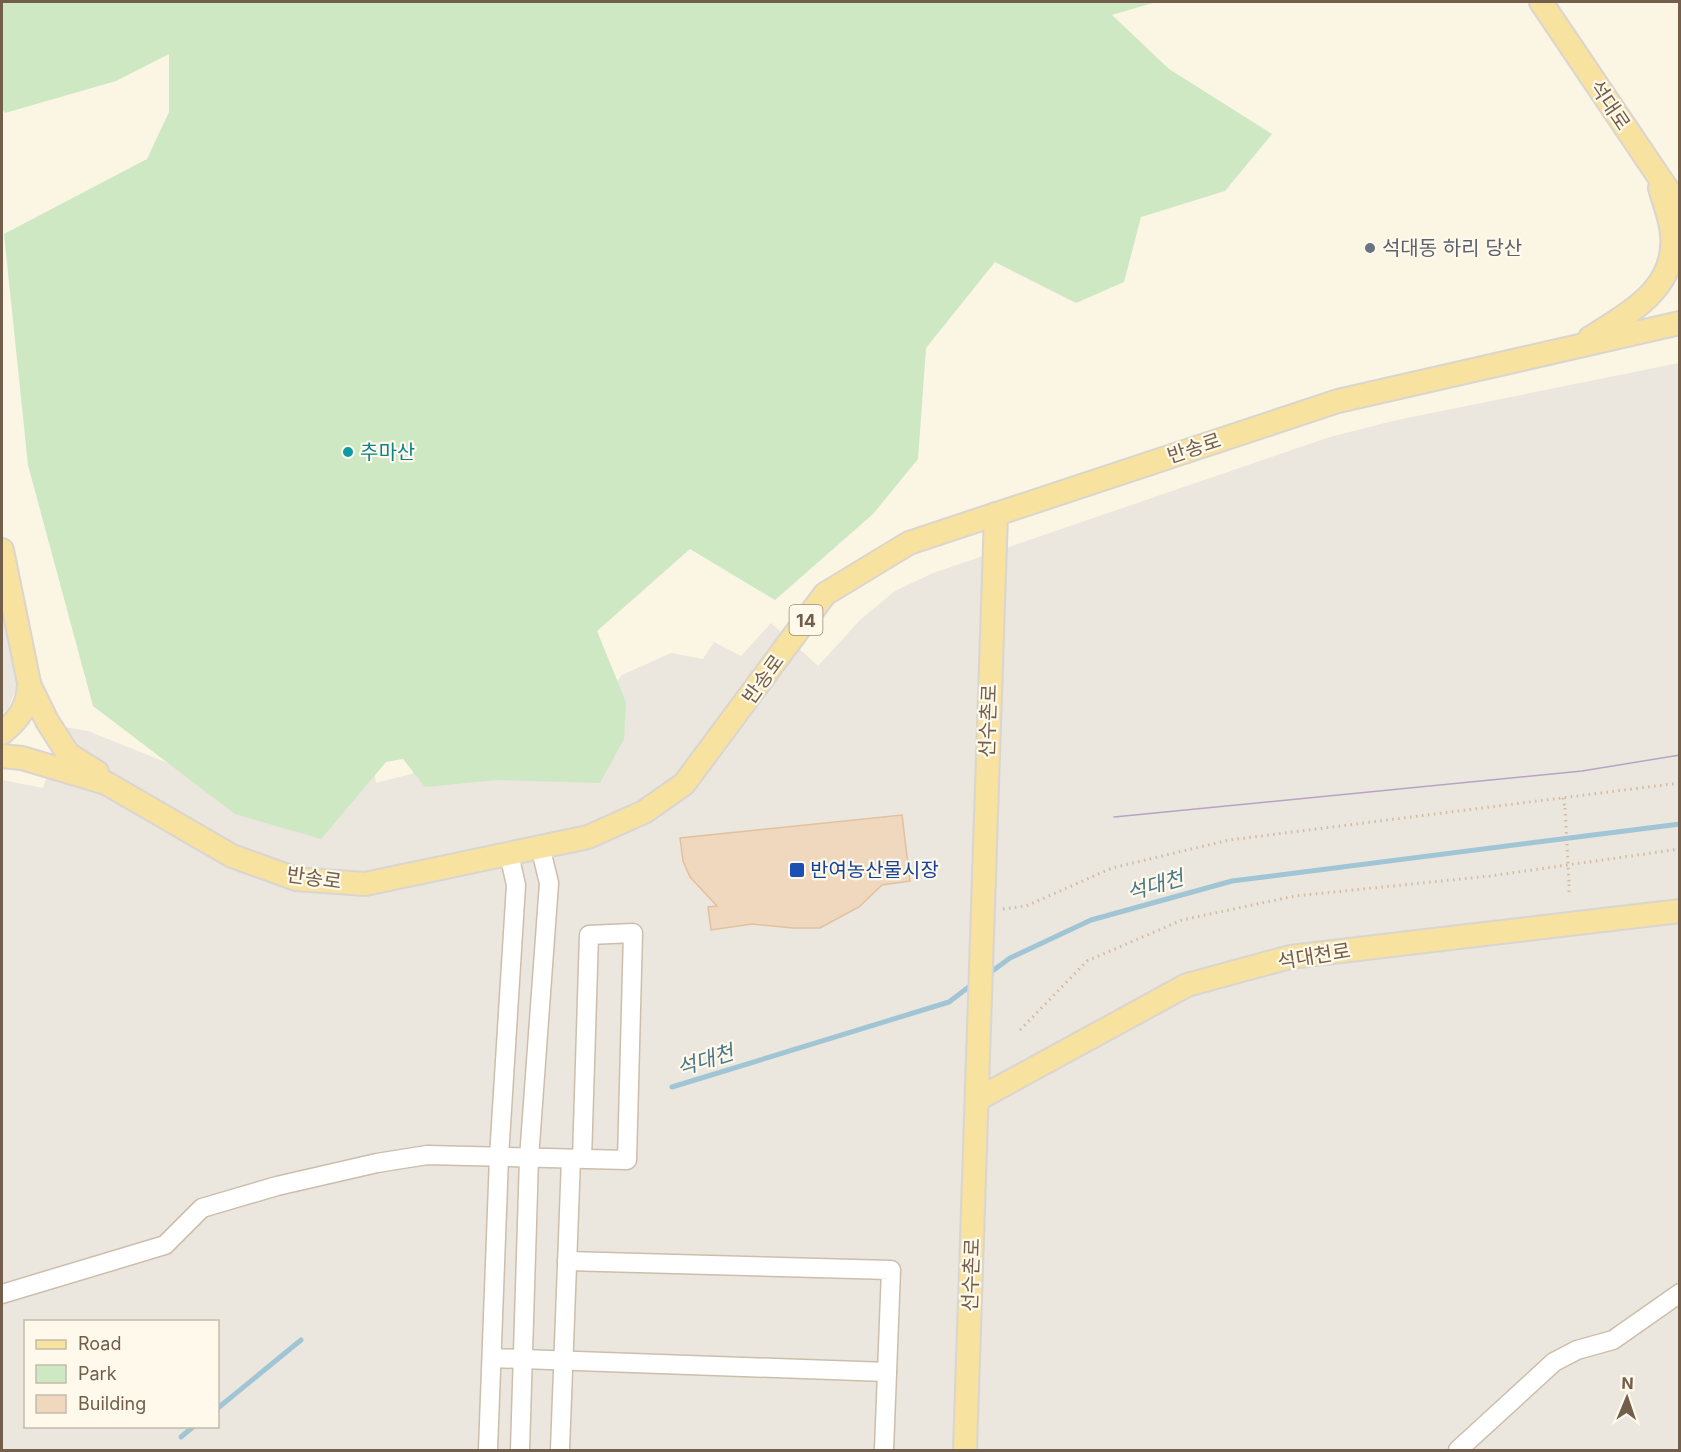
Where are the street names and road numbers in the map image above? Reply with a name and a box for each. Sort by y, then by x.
street label: 석대로 [1585,75,1635,135]
street label: 반송로 [1164,428,1224,468]
road number: 14 [790,605,822,635]
street label: 반송로 [737,650,789,708]
street label: 선수촌로 [975,684,1001,758]
street label: 반송로 [285,862,343,894]
street label: 석대천로 [1276,938,1352,974]
street label: 선수촌로 [958,1238,984,1312]

